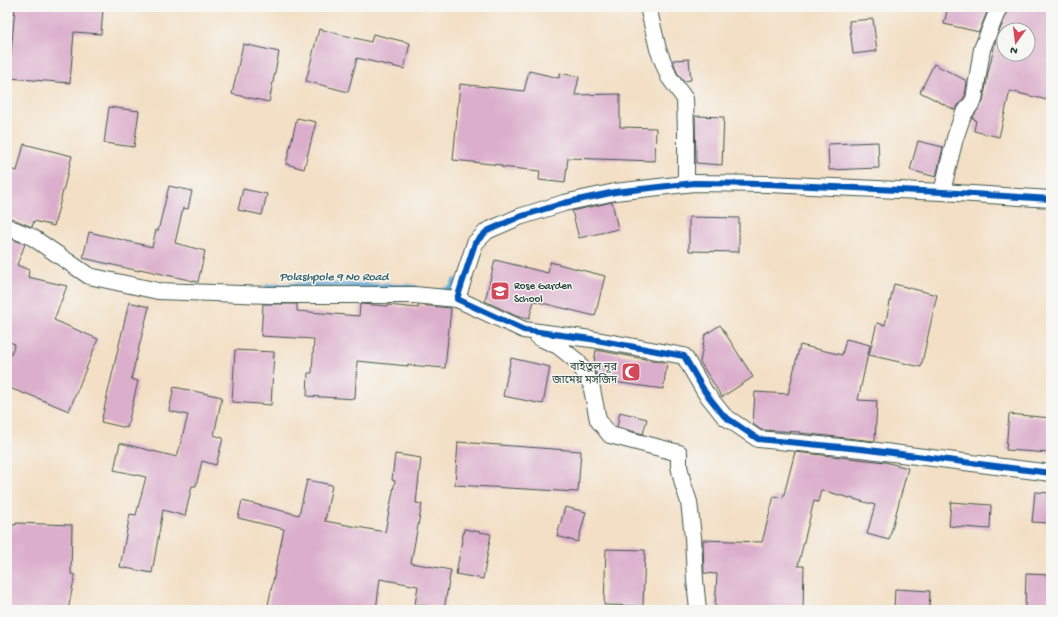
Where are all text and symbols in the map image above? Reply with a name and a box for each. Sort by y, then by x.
north arrow [996,22,1036,62]
text: N [1009,43,1019,56]
water label: Polashpole 9 No Road [280,271,390,285]
school or university icon: Rose Garden School [489,280,511,302]
place label: Rose Garden School [514,281,573,306]
place label: বাইতুল নূর জামেয় মসজিদ [551,360,618,387]
mosque icon: বাইতুল নূর জামেয় মসজিদ [620,361,642,383]

